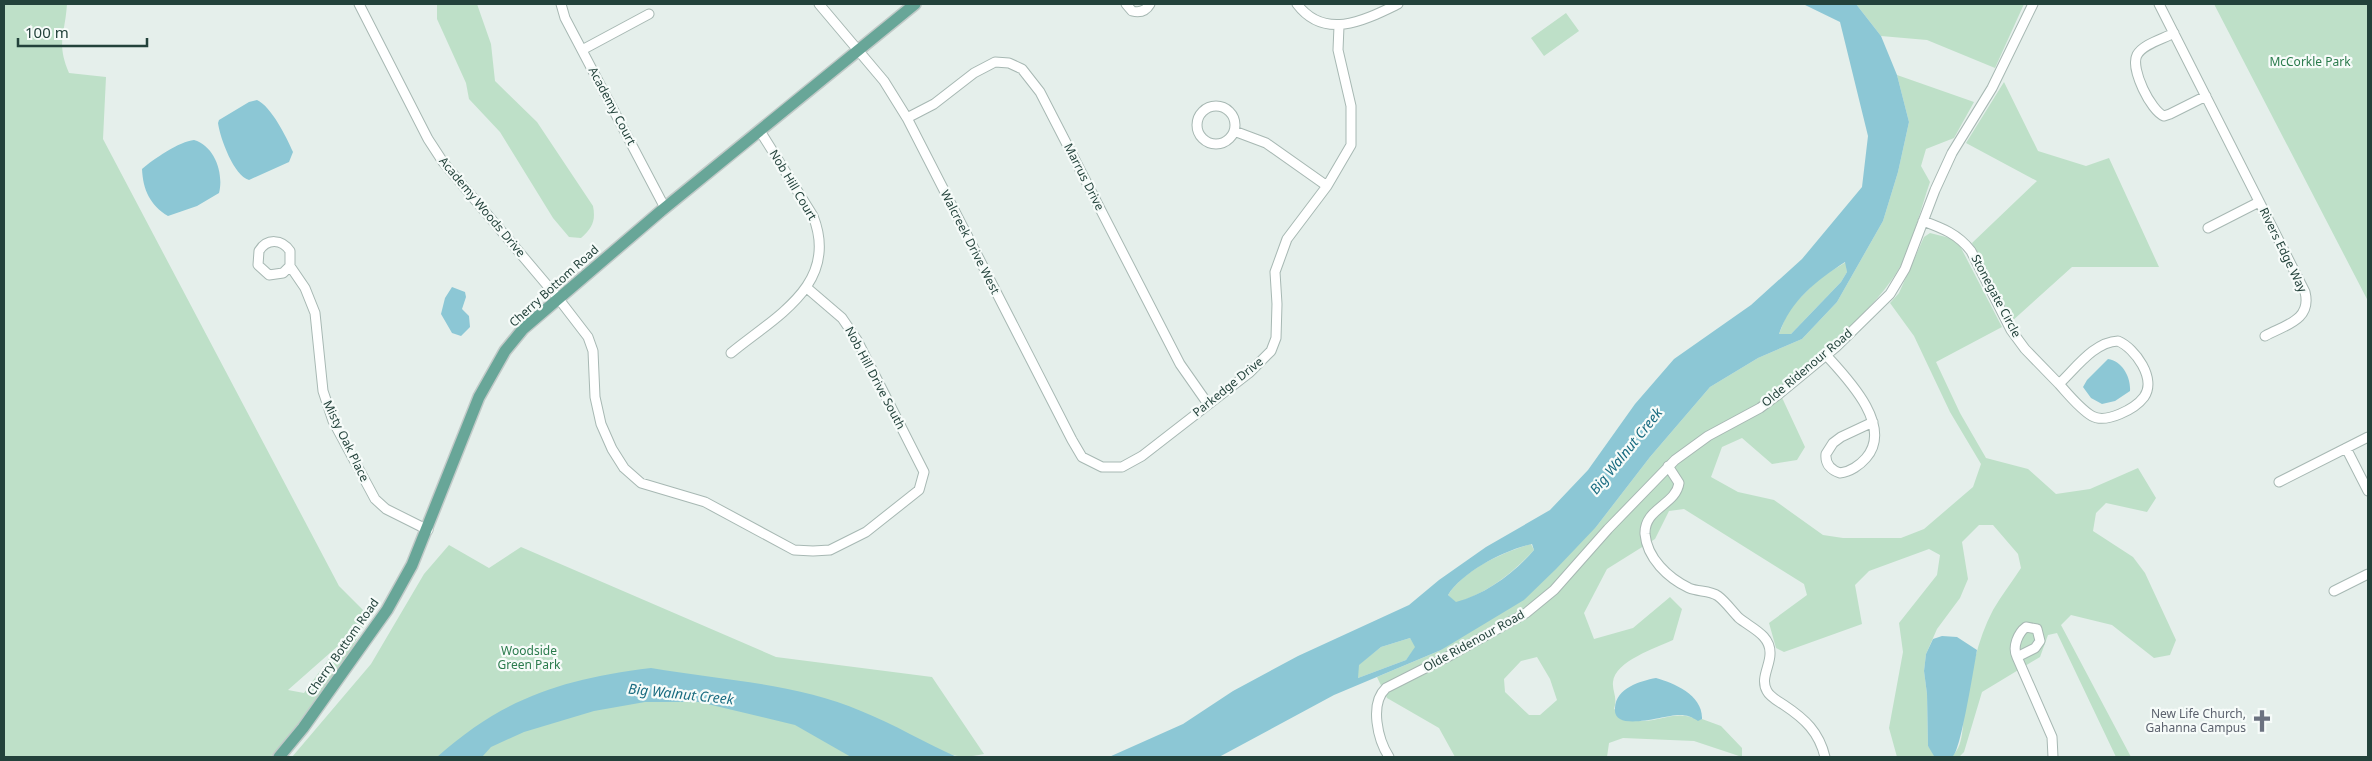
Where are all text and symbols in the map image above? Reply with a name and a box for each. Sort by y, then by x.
scale bar [18,15,146,47]
text: 100 m [25,22,69,42]
park label: McCorkle Park [2269,53,2351,70]
street label: Academy Court [585,64,641,148]
street label: Marrus Drive [1060,140,1109,214]
street label: Nob Hill Court [766,146,822,224]
street label: Academy Woods Drive [435,153,530,261]
street label: Walcreek Drive West [937,187,1004,297]
street label: Rivers Edge Way [2256,205,2312,296]
street label: Cherry Bottom Road [505,241,602,330]
street label: Stonegate Circle [1967,251,2026,340]
street label: Nob Hill Drive South [841,323,910,432]
street label: Olde Ridenour Road [1758,325,1856,411]
street label: Parkedge Drive [1189,353,1267,420]
street label: Misty Oak Place [319,397,374,485]
water label: Big Walnut Creek [1585,403,1667,498]
street label: Cherry Bottom Road [303,595,383,699]
street label: Olde Ridenour Road [1420,606,1527,675]
park label: Woodside Green Park [498,642,561,673]
water label: Big Walnut Creek [627,679,736,709]
place label: New Life Church, Gahanna Campus [2146,705,2246,736]
church icon: New Life Church, Gahanna Campus [2249,708,2275,734]

